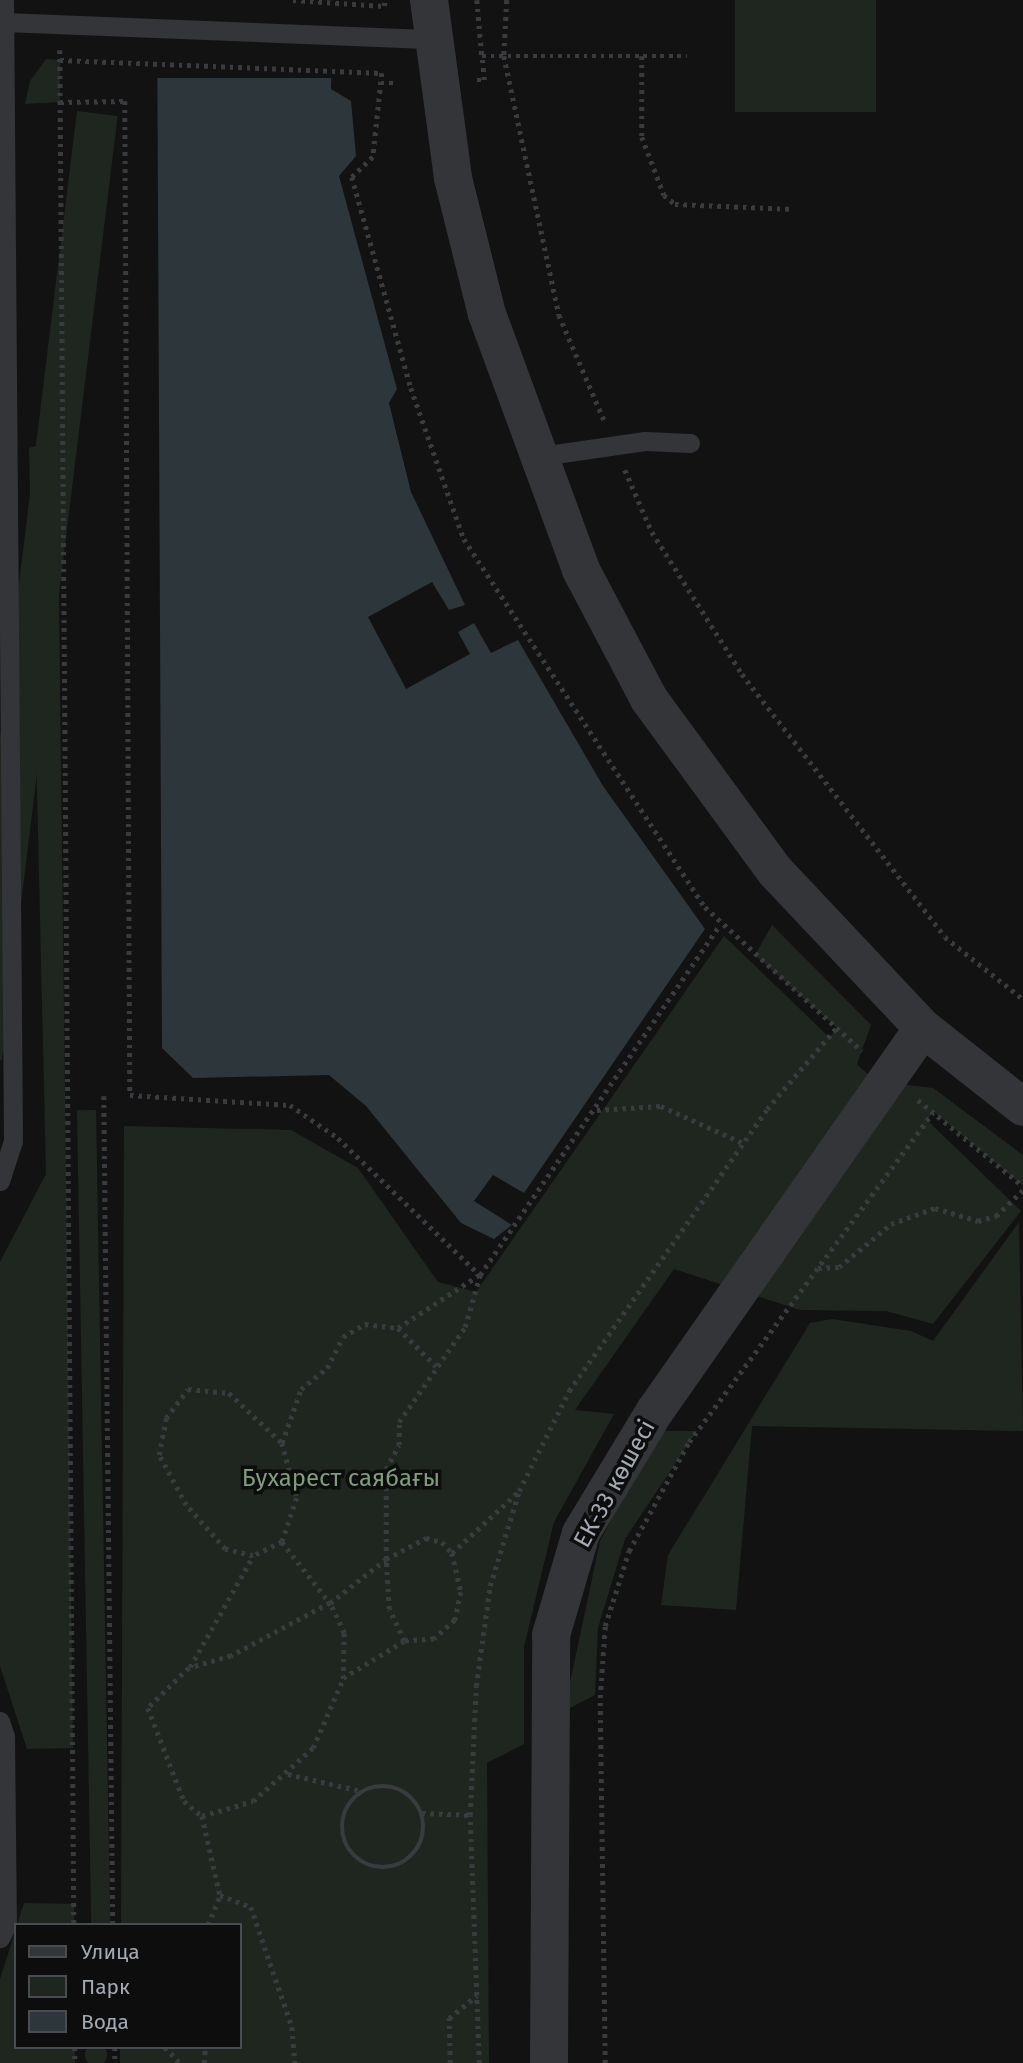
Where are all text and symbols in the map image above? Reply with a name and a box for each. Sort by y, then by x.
street label: ЕК-33 көшесі [568,1415,662,1553]
park label: Бухарест саябағы [242,1465,440,1493]
legend [14,1923,242,2049]
text: Улица [81,1939,140,1965]
text: Парк [81,1974,130,2000]
text: Вода [81,2009,129,2035]

